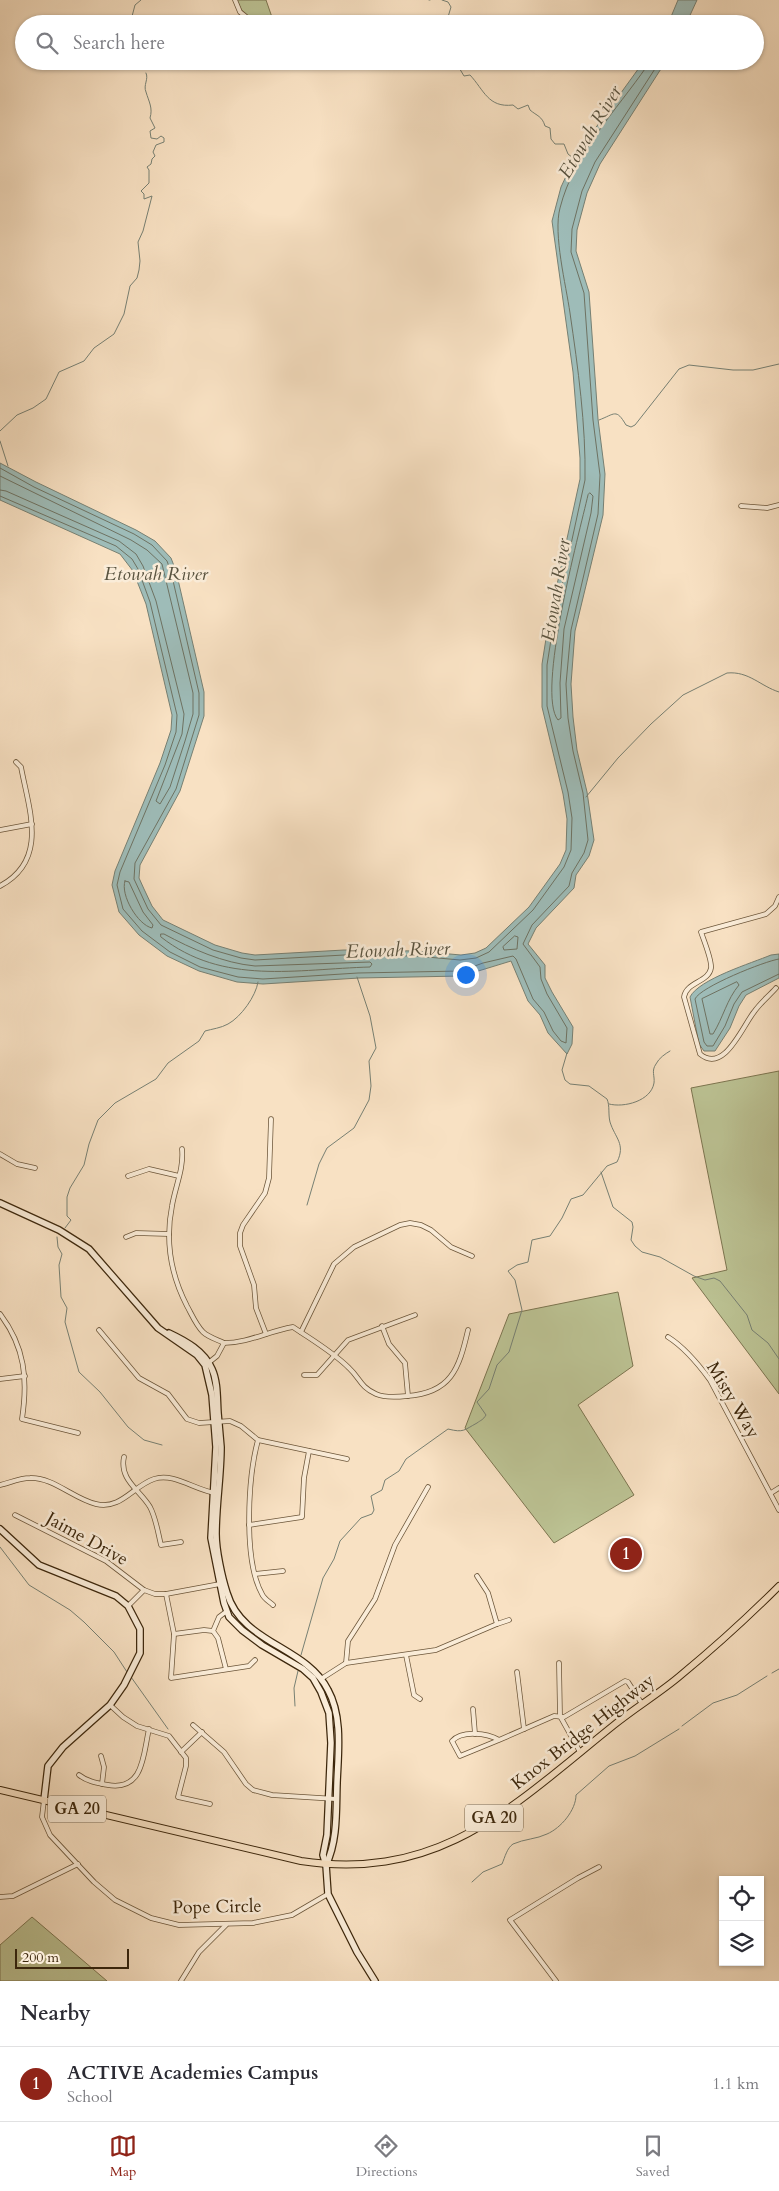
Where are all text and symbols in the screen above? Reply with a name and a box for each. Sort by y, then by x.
search box [15,15,764,70]
icon: search [33,29,61,57]
text: Search here [73,30,165,56]
water label: Etowah River [552,80,628,183]
water label: Etowah River [535,536,577,643]
water label: Etowah River [104,561,209,587]
water label: Etowah River [346,935,451,965]
your location [453,962,479,988]
street label: Misty Way [700,1357,766,1443]
street label: Jaime Drive [39,1505,133,1572]
pin: 1 [610,1535,642,1573]
street label: Knox Bridge Highway [506,1668,660,1796]
road number: GA 20 [48,1796,106,1822]
road number: GA 20 [465,1805,523,1832]
map controls [719,1876,764,1966]
button: locate [719,1876,764,1921]
street label: Pope Circle [172,1894,262,1920]
button: layers [719,1921,764,1966]
scale bar [15,1946,129,1969]
text: 200 m [22,1948,59,1967]
text: Nearby [20,1999,91,2028]
text: ACTIVE Academies Campus [67,2060,318,2086]
text: 1 [32,2073,40,2095]
text: 1.1 km [712,2073,759,2095]
text: School [67,2086,112,2108]
tab: Map [109,2132,137,2181]
tab: Directions [356,2132,417,2181]
tab: Saved [636,2132,670,2181]

